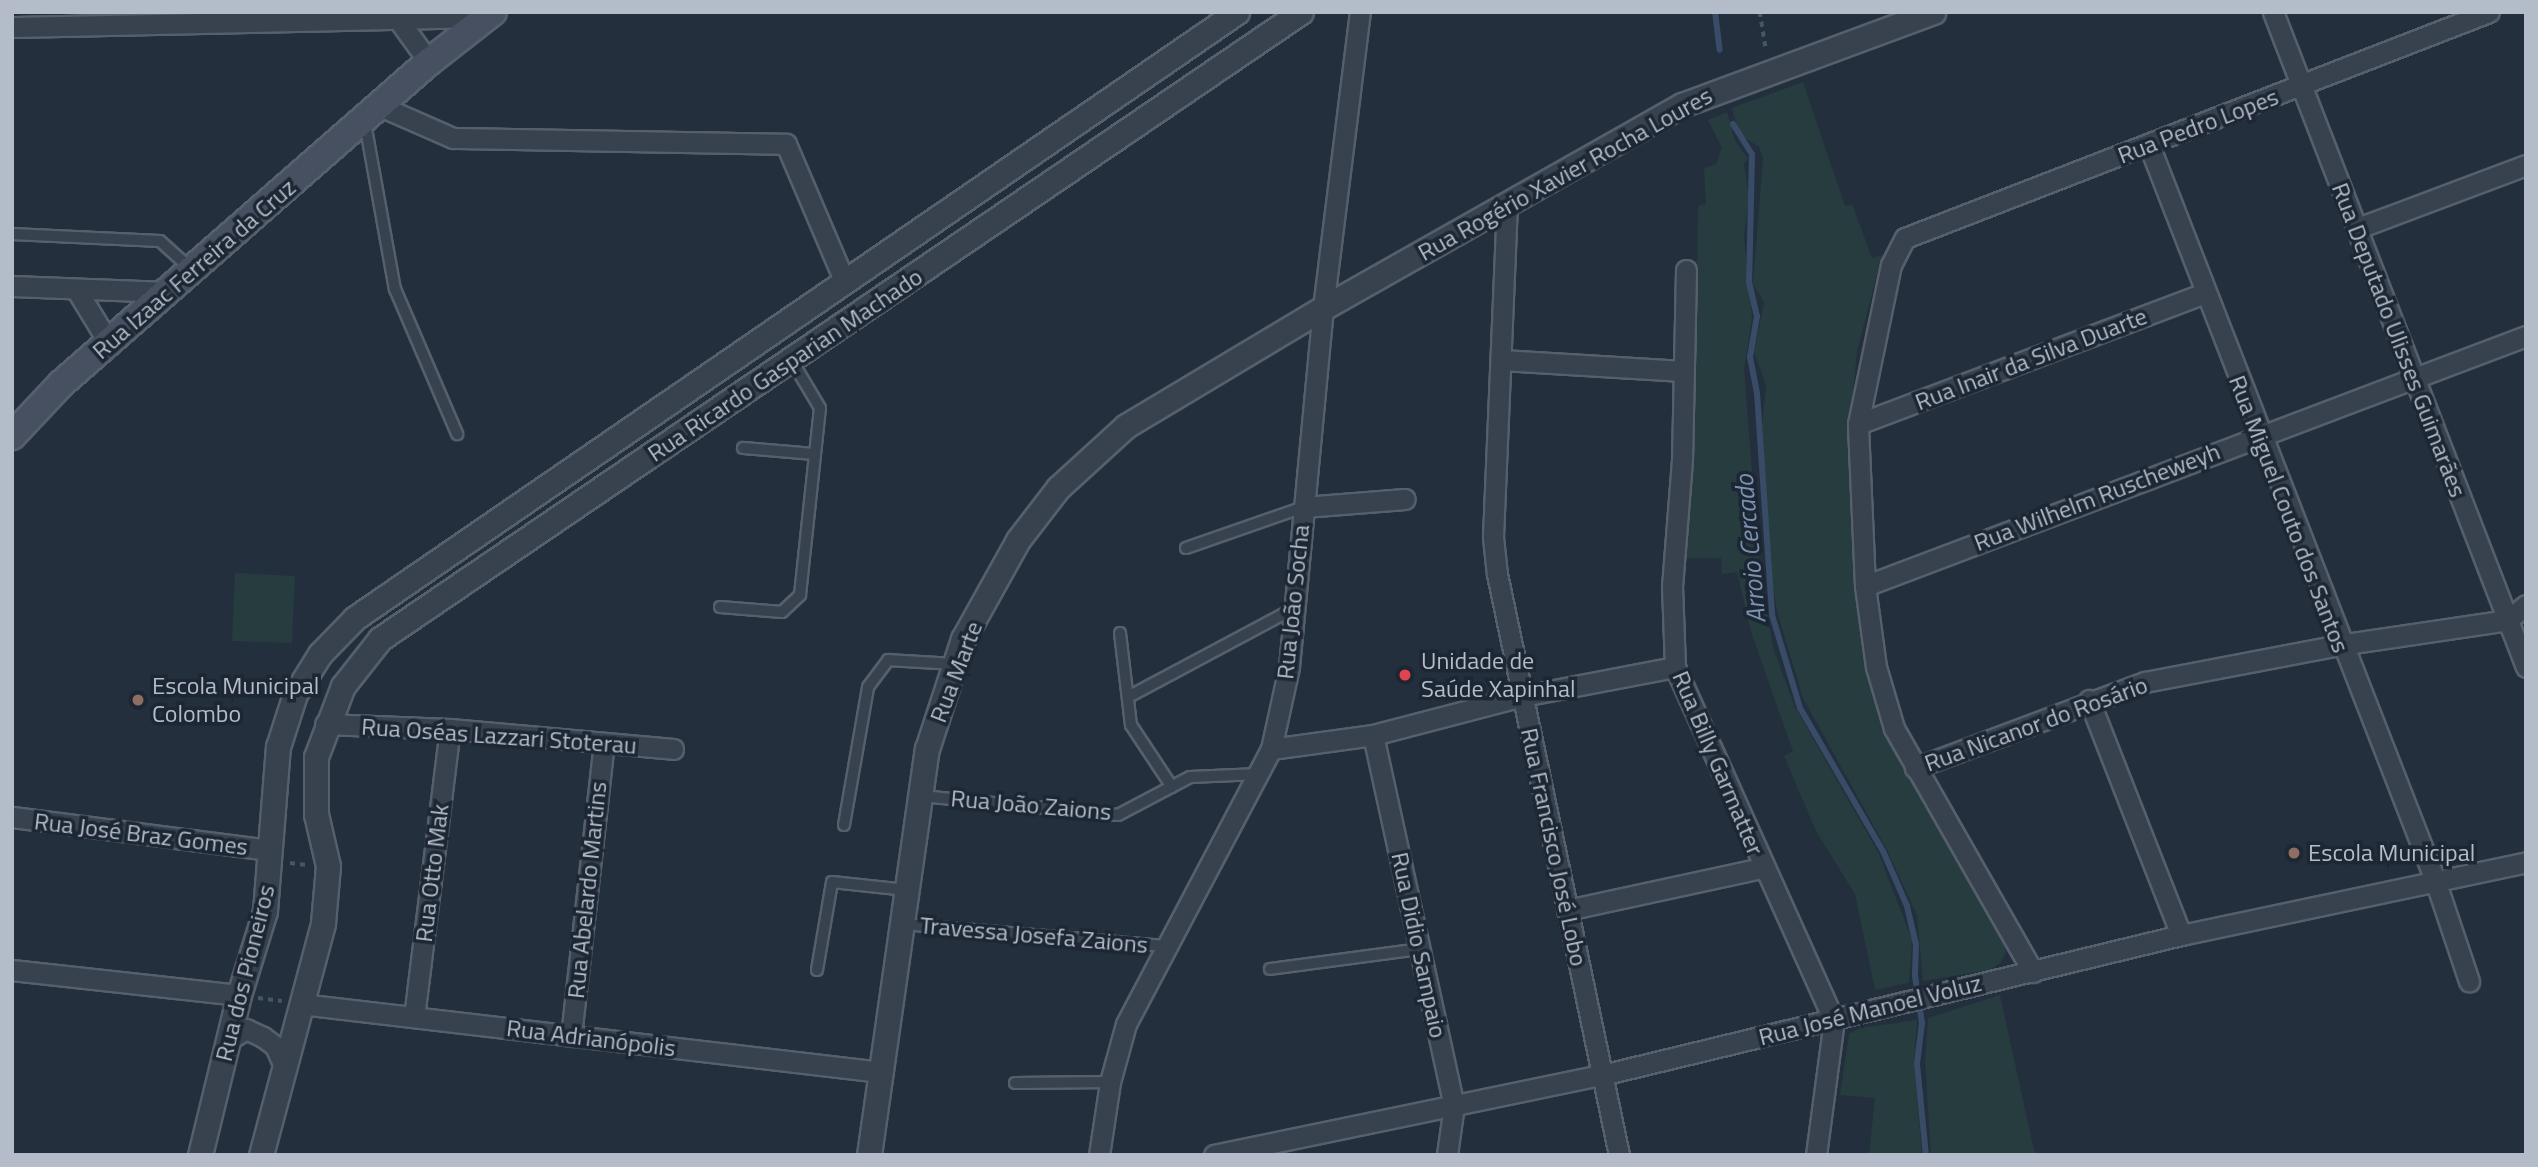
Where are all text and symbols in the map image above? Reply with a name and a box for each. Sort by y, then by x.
street label: Rua Rogério Xavier Rocha Loures [1413,81,1717,267]
street label: Rua Pedro Lopes [2114,82,2282,170]
street label: Rua Izaac Ferreira da Cruz [86,173,302,365]
street label: Rua Deputado Ulisses Guimarães [2326,179,2472,501]
street label: Rua Ricardo Gasparian Machado [642,262,928,468]
street label: Rua Inair da Silva Duarte [1911,301,2151,417]
street label: Rua Miguel Couto dos Santos [2223,371,2355,657]
street label: Rua Wilhelm Ruscheweyh [1970,437,2224,557]
water label: Arroio Cercado [1728,473,1772,625]
street label: Rua João Socha [1271,523,1315,681]
street label: Rua Marte [924,617,988,727]
place label: Unidade de Saúde Xapinhal [1421,647,1576,703]
marker: Unidade de Saúde Xapinhal [1395,665,1415,685]
street label: Rua Billy Garmatter [1666,667,1770,859]
street label: Rua Nicanor do Rosário [1921,670,2151,778]
place label: Escola Municipal Colombo [152,672,319,728]
marker: Escola Municipal Colombo [130,692,146,708]
street label: Rua Oséas Lazzari Stoterau [360,712,638,760]
street label: Rua Francisco José Lobo [1515,725,1593,969]
street label: Rua Abelardo Martins [561,780,613,1000]
street label: Rua João Zaions [950,784,1112,826]
street label: Rua Otto Mak [409,802,455,944]
street label: Rua José Braz Gomes [33,807,249,861]
place label: Escola Municipal [2308,839,2475,867]
marker: Escola Municipal [2286,845,2302,861]
street label: Rua Didio Sampaio [1385,850,1453,1040]
street label: Rua dos Pioneiros [209,882,281,1064]
street label: Travessa Josefa Zaions [919,911,1149,959]
street label: Rua José Manoel Voluz [1756,968,1984,1052]
street label: Rua Adrianópolis [505,1013,677,1063]

